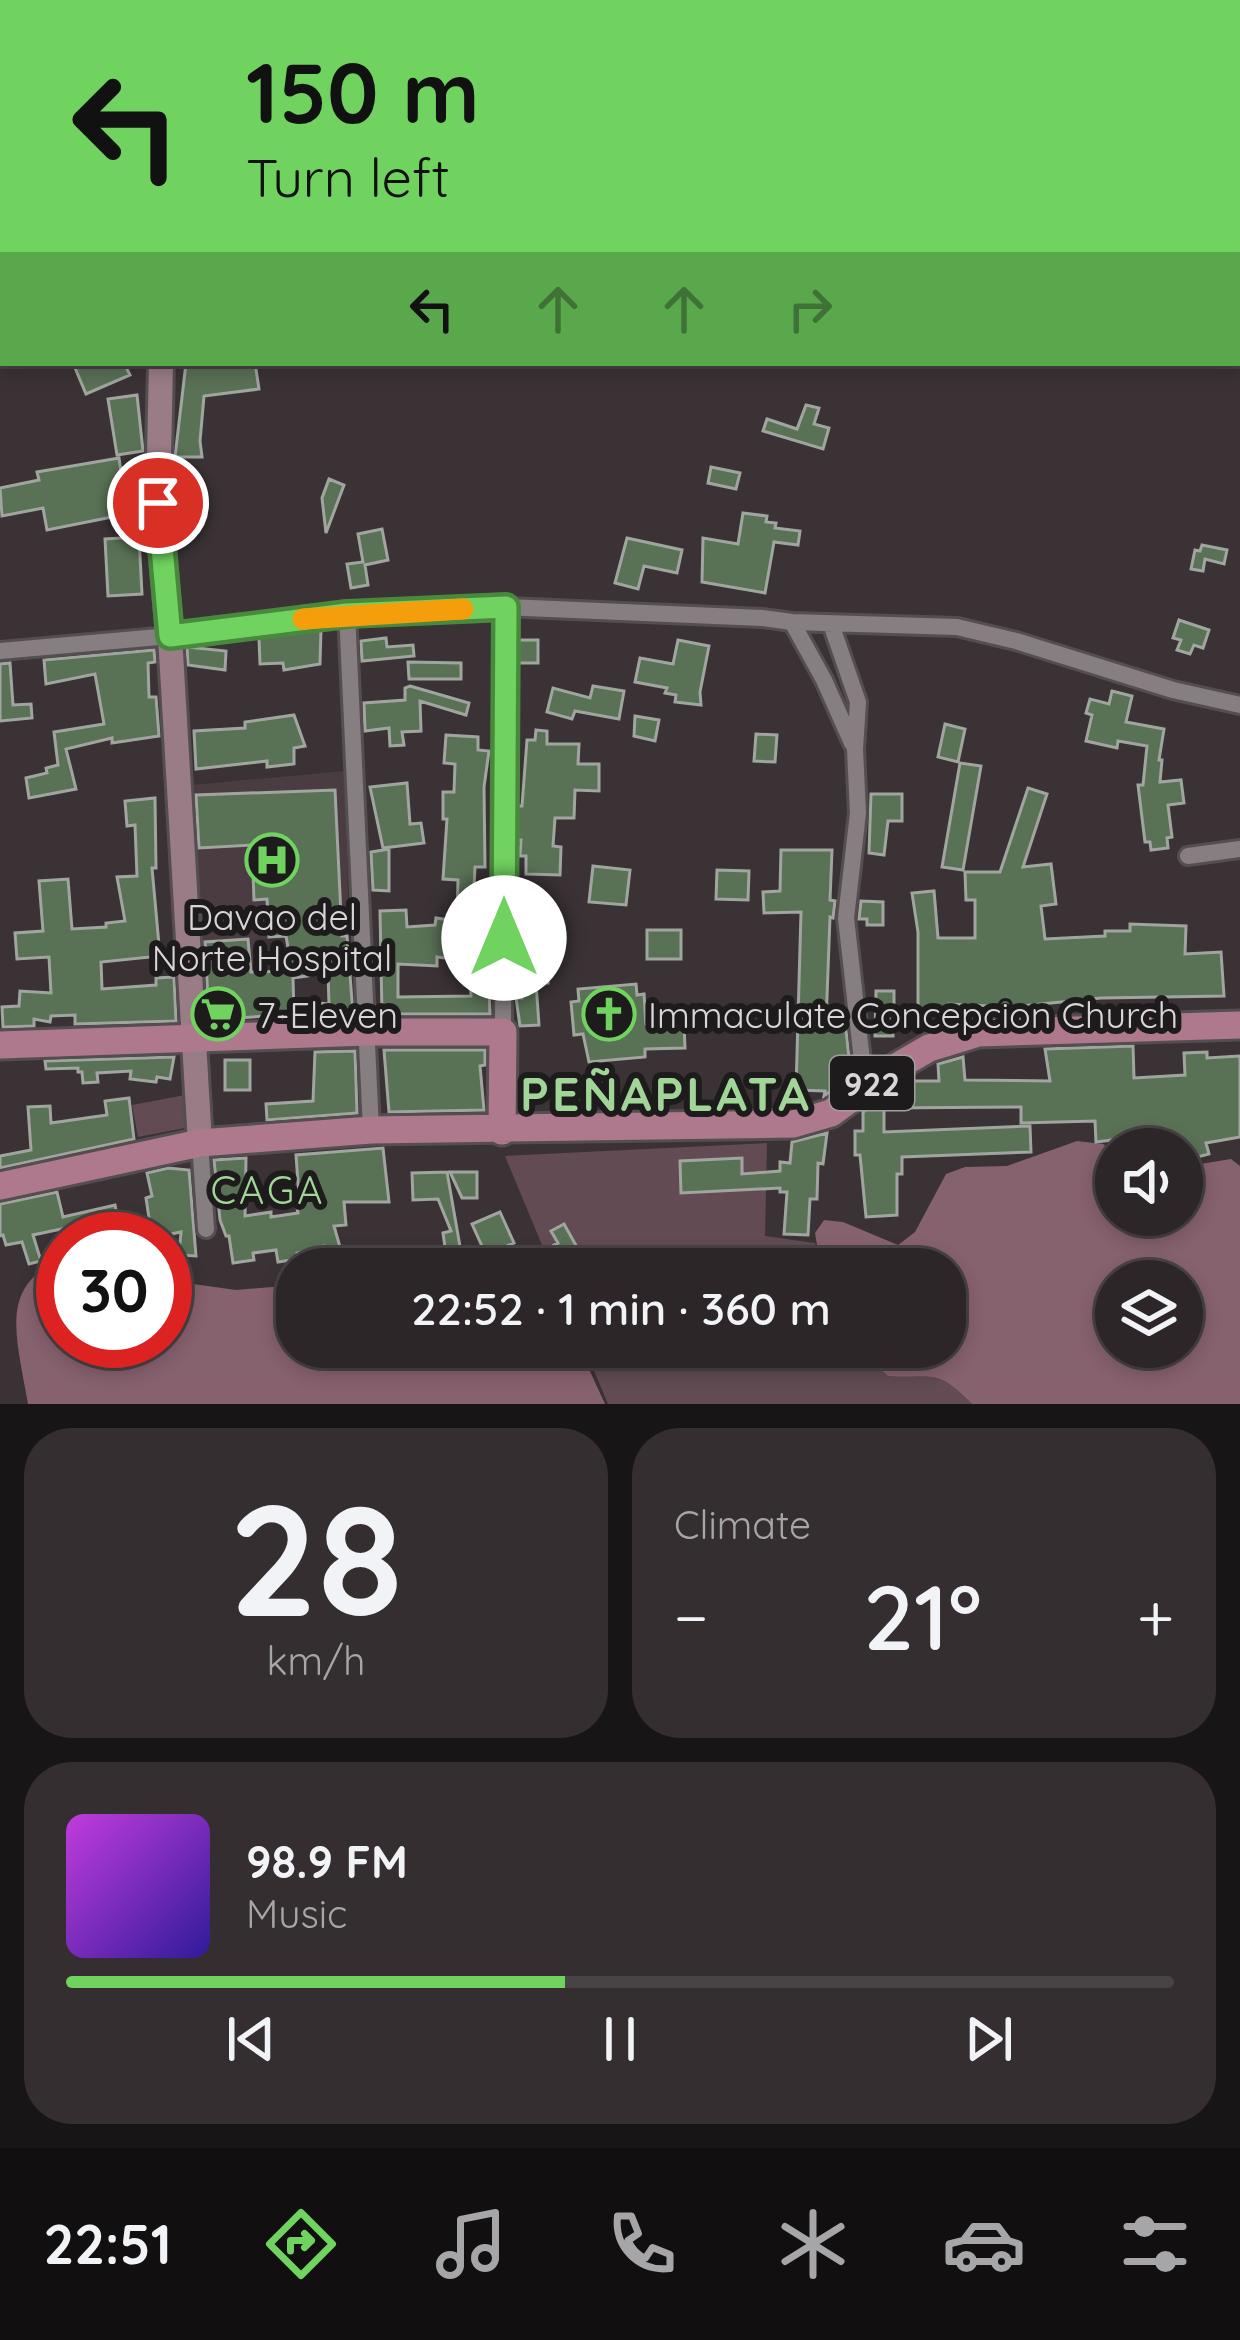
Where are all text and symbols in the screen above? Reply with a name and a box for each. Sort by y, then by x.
text: 150 m [246,39,480,144]
icon: left [48,48,204,204]
text: Turn left [246,143,450,211]
icon: left [399,276,465,342]
icon: ahead [525,276,591,342]
icon: ahead [651,276,717,342]
icon: right [777,276,843,342]
pin [107,452,209,554]
icon: arrive [125,470,191,536]
hospital icon: Davao del Norte Hospital [244,832,300,888]
position arrow [441,875,567,1001]
place label: Davao del Norte Hospital [152,894,392,980]
supermarket icon: 7-Eleven [190,986,246,1042]
church icon: Immaculate Concepcion Church [581,986,637,1042]
place label: 7-Eleven [257,992,398,1037]
place label: Immaculate Concepcion Church [648,992,1178,1037]
road number: 922 [830,1056,914,1110]
district label: PEÑAPLATA [520,1063,812,1123]
map controls [1095,1128,1203,1368]
button: sound [1095,1128,1203,1236]
district label: CAGA [211,1165,325,1214]
speed limit sign: 30 [36,1212,192,1368]
button: layers [1095,1260,1203,1368]
text: 22:52 · 1 min · 360 m [411,1280,831,1336]
text: 28 [229,1460,403,1655]
text: Climate [674,1500,811,1549]
text: 21° [863,1560,982,1673]
text: − [674,1575,708,1658]
text: + [1137,1575,1174,1658]
text: km/h [267,1636,365,1685]
text: 98.9 FM [246,1833,408,1889]
text: Music [246,1889,347,1938]
icon: previous [218,2006,284,2072]
icon: pause [587,2006,653,2072]
icon: next [956,2006,1022,2072]
icon: directions [259,2202,343,2286]
icon: music [429,2202,513,2286]
icon: phone [600,2202,684,2286]
icon: climate [771,2202,855,2286]
icon: car [942,2202,1026,2286]
icon: filters [1113,2202,1197,2286]
text: 22:51 [43,2210,172,2278]

